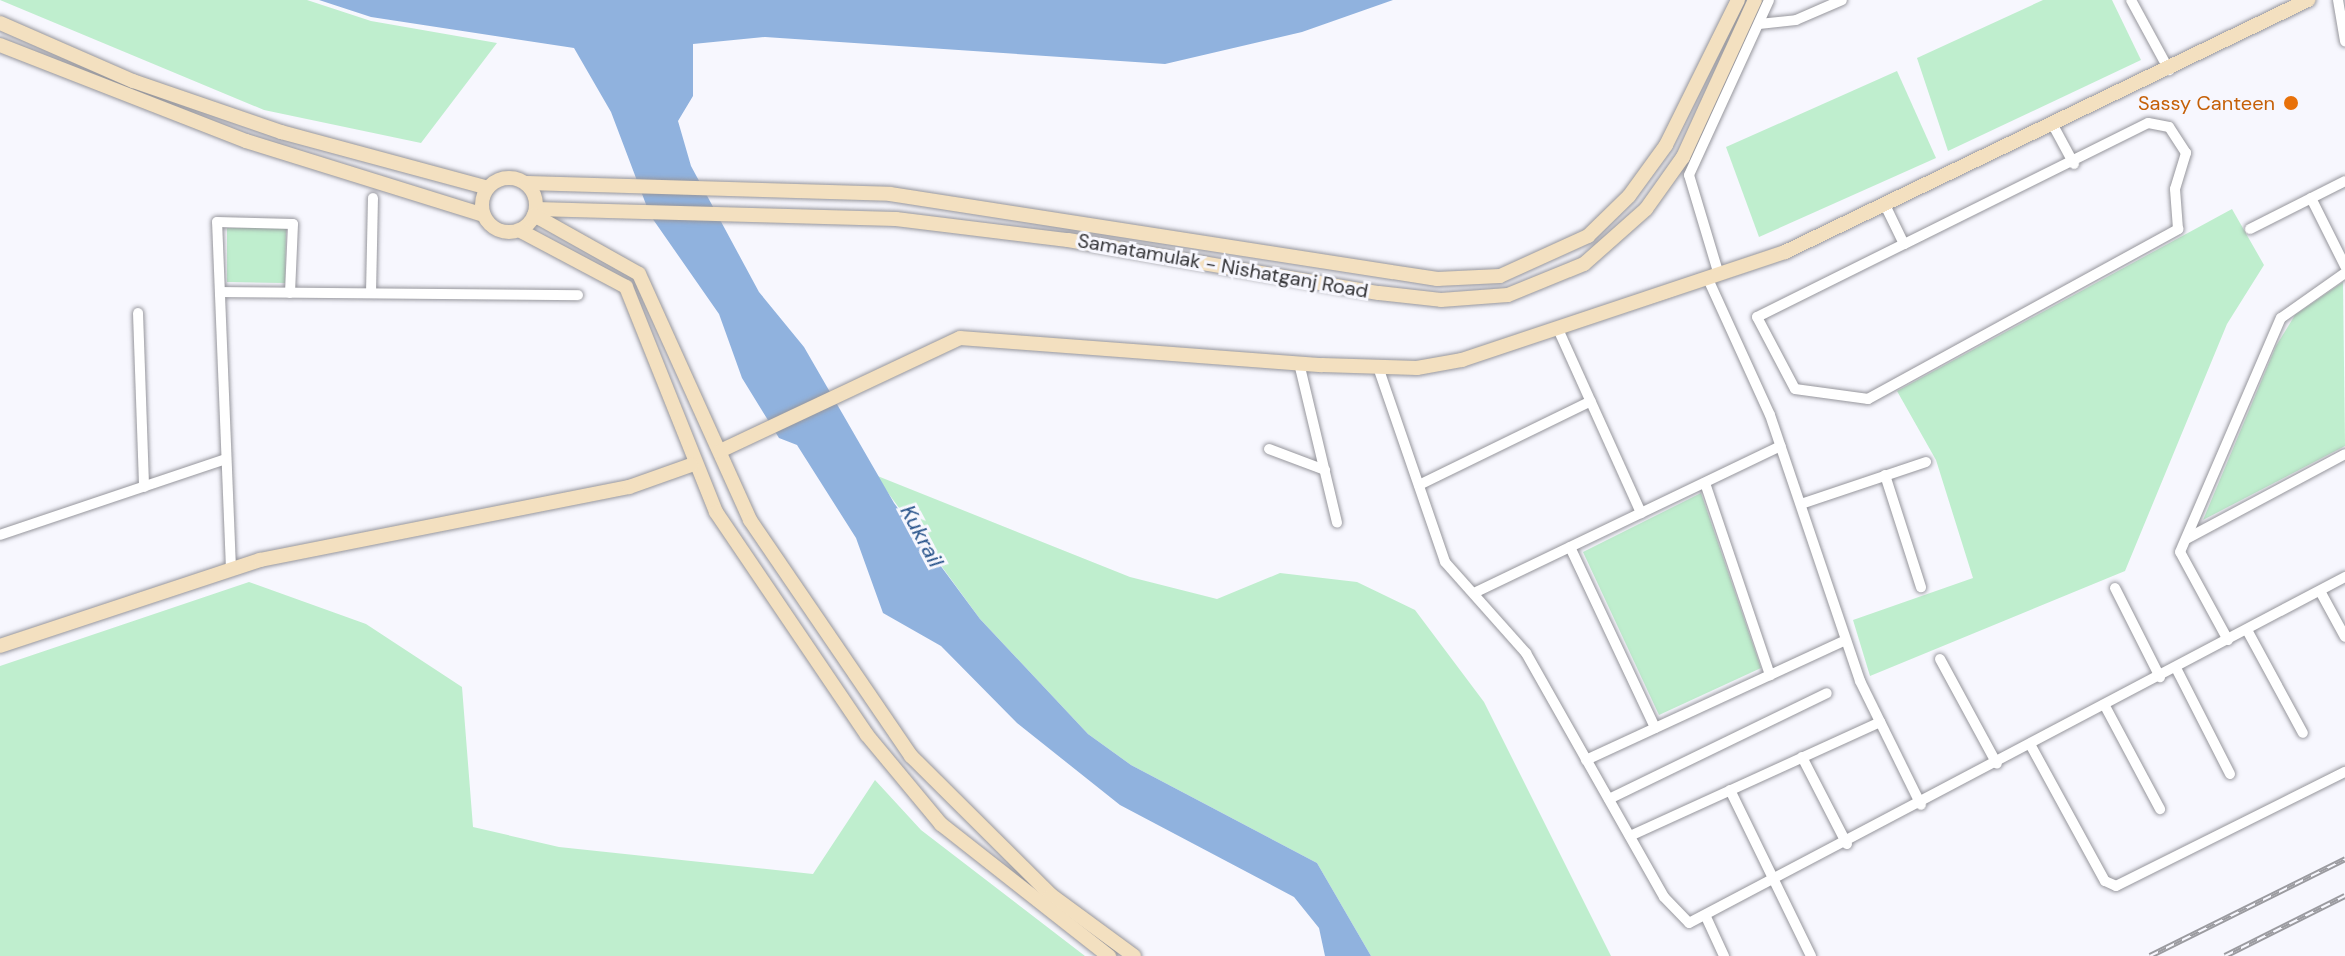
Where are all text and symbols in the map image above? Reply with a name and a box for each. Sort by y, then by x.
place label: Sassy Canteen [2138,91,2275,115]
marker: Sassy Canteen [2282,94,2300,112]
street label: Samatamulak - Nishatganj Road [1076,229,1370,303]
water label: Kukrail [895,500,949,572]

